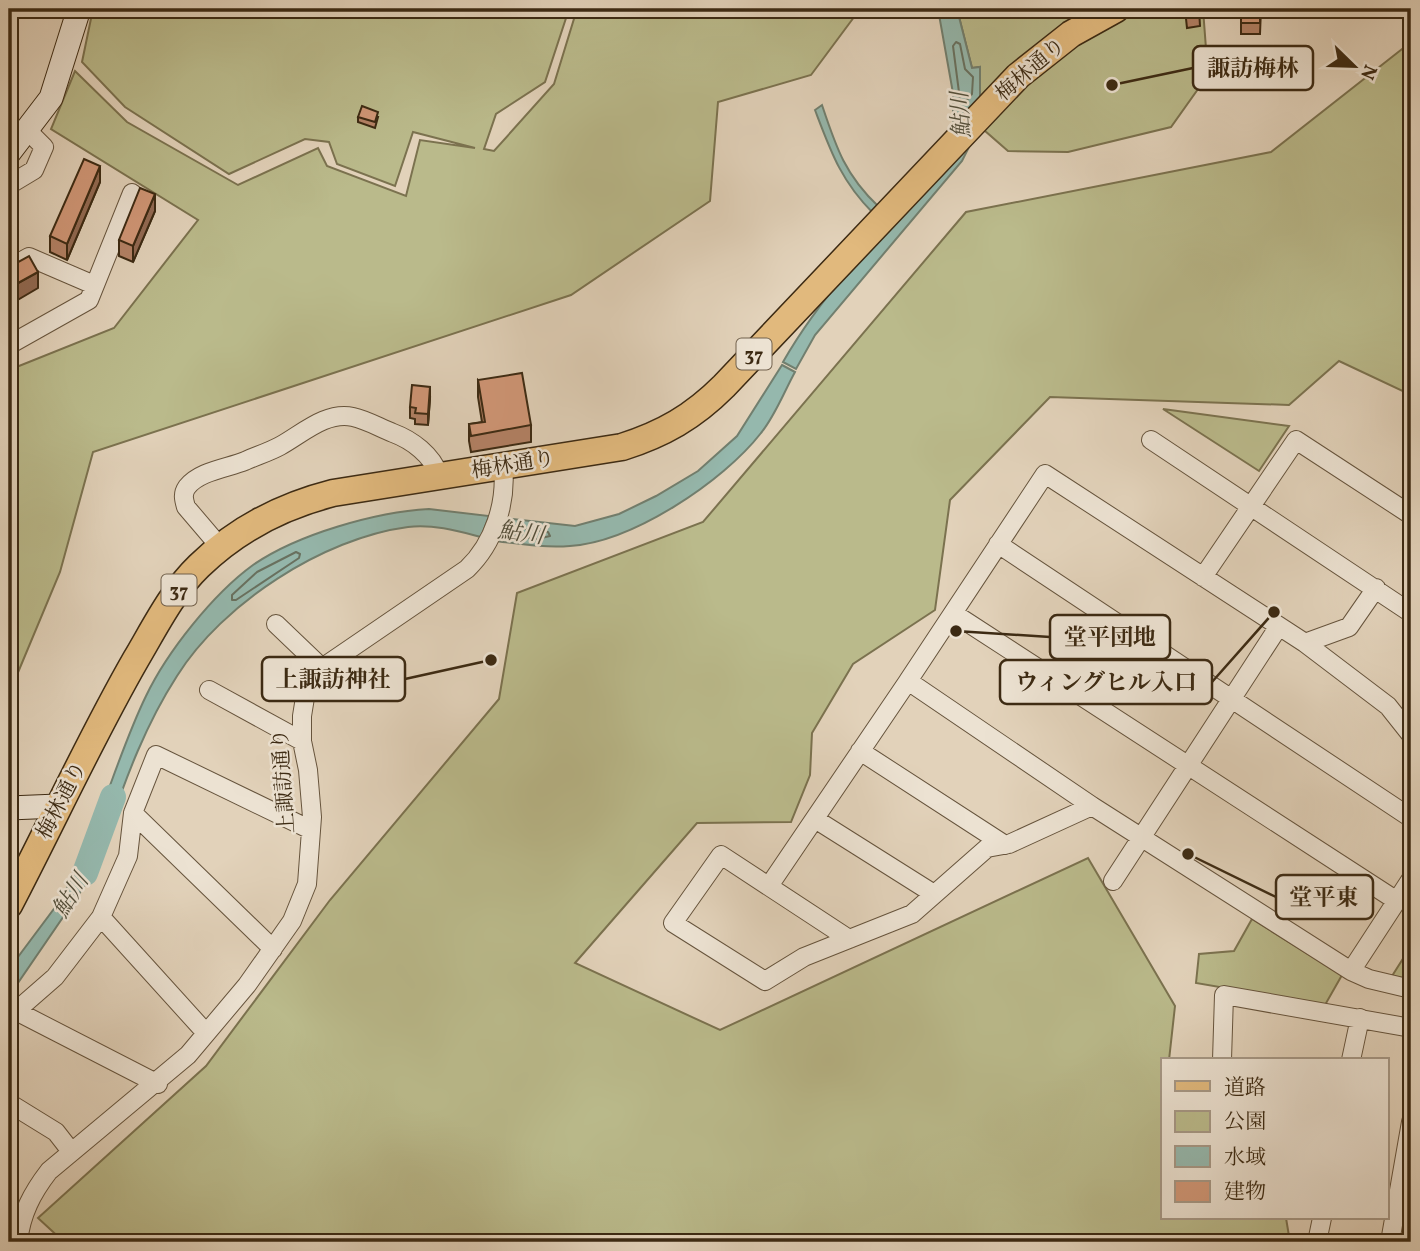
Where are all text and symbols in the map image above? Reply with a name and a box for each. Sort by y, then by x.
street label: 梅林通り [990,32,1072,109]
north arrow [1318,32,1388,102]
callout: 諏訪梅林 [1193,46,1313,90]
text: 諏訪梅林 [1207,54,1299,86]
text: N [1353,60,1382,83]
water label: 鮎川 [945,88,979,139]
road number: 37 [736,338,772,370]
street label: 梅林通り [469,445,557,486]
water label: 鮎川 [496,515,549,553]
road number: 37 [162,575,196,606]
callout: 堂平団地 [1050,615,1170,659]
text: 堂平団地 [1064,623,1156,655]
callout: 上諏訪神社 [262,657,405,701]
callout: ウィングヒル入口 [1000,660,1212,704]
text: 上諏訪神社 [276,665,391,697]
text: ウィングヒル入口 [1015,668,1197,700]
street label: 上諏訪通り [266,728,303,834]
street label: 梅林通り [30,757,94,845]
water label: 鮎川 [46,866,99,924]
callout: 堂平東 [1276,875,1373,919]
text: 堂平東 [1290,883,1359,915]
legend [1161,1058,1388,1220]
text: 道路 [1224,1074,1266,1103]
text: 公園 [1224,1108,1266,1137]
text: 水域 [1224,1144,1266,1173]
text: 建物 [1224,1178,1266,1207]

